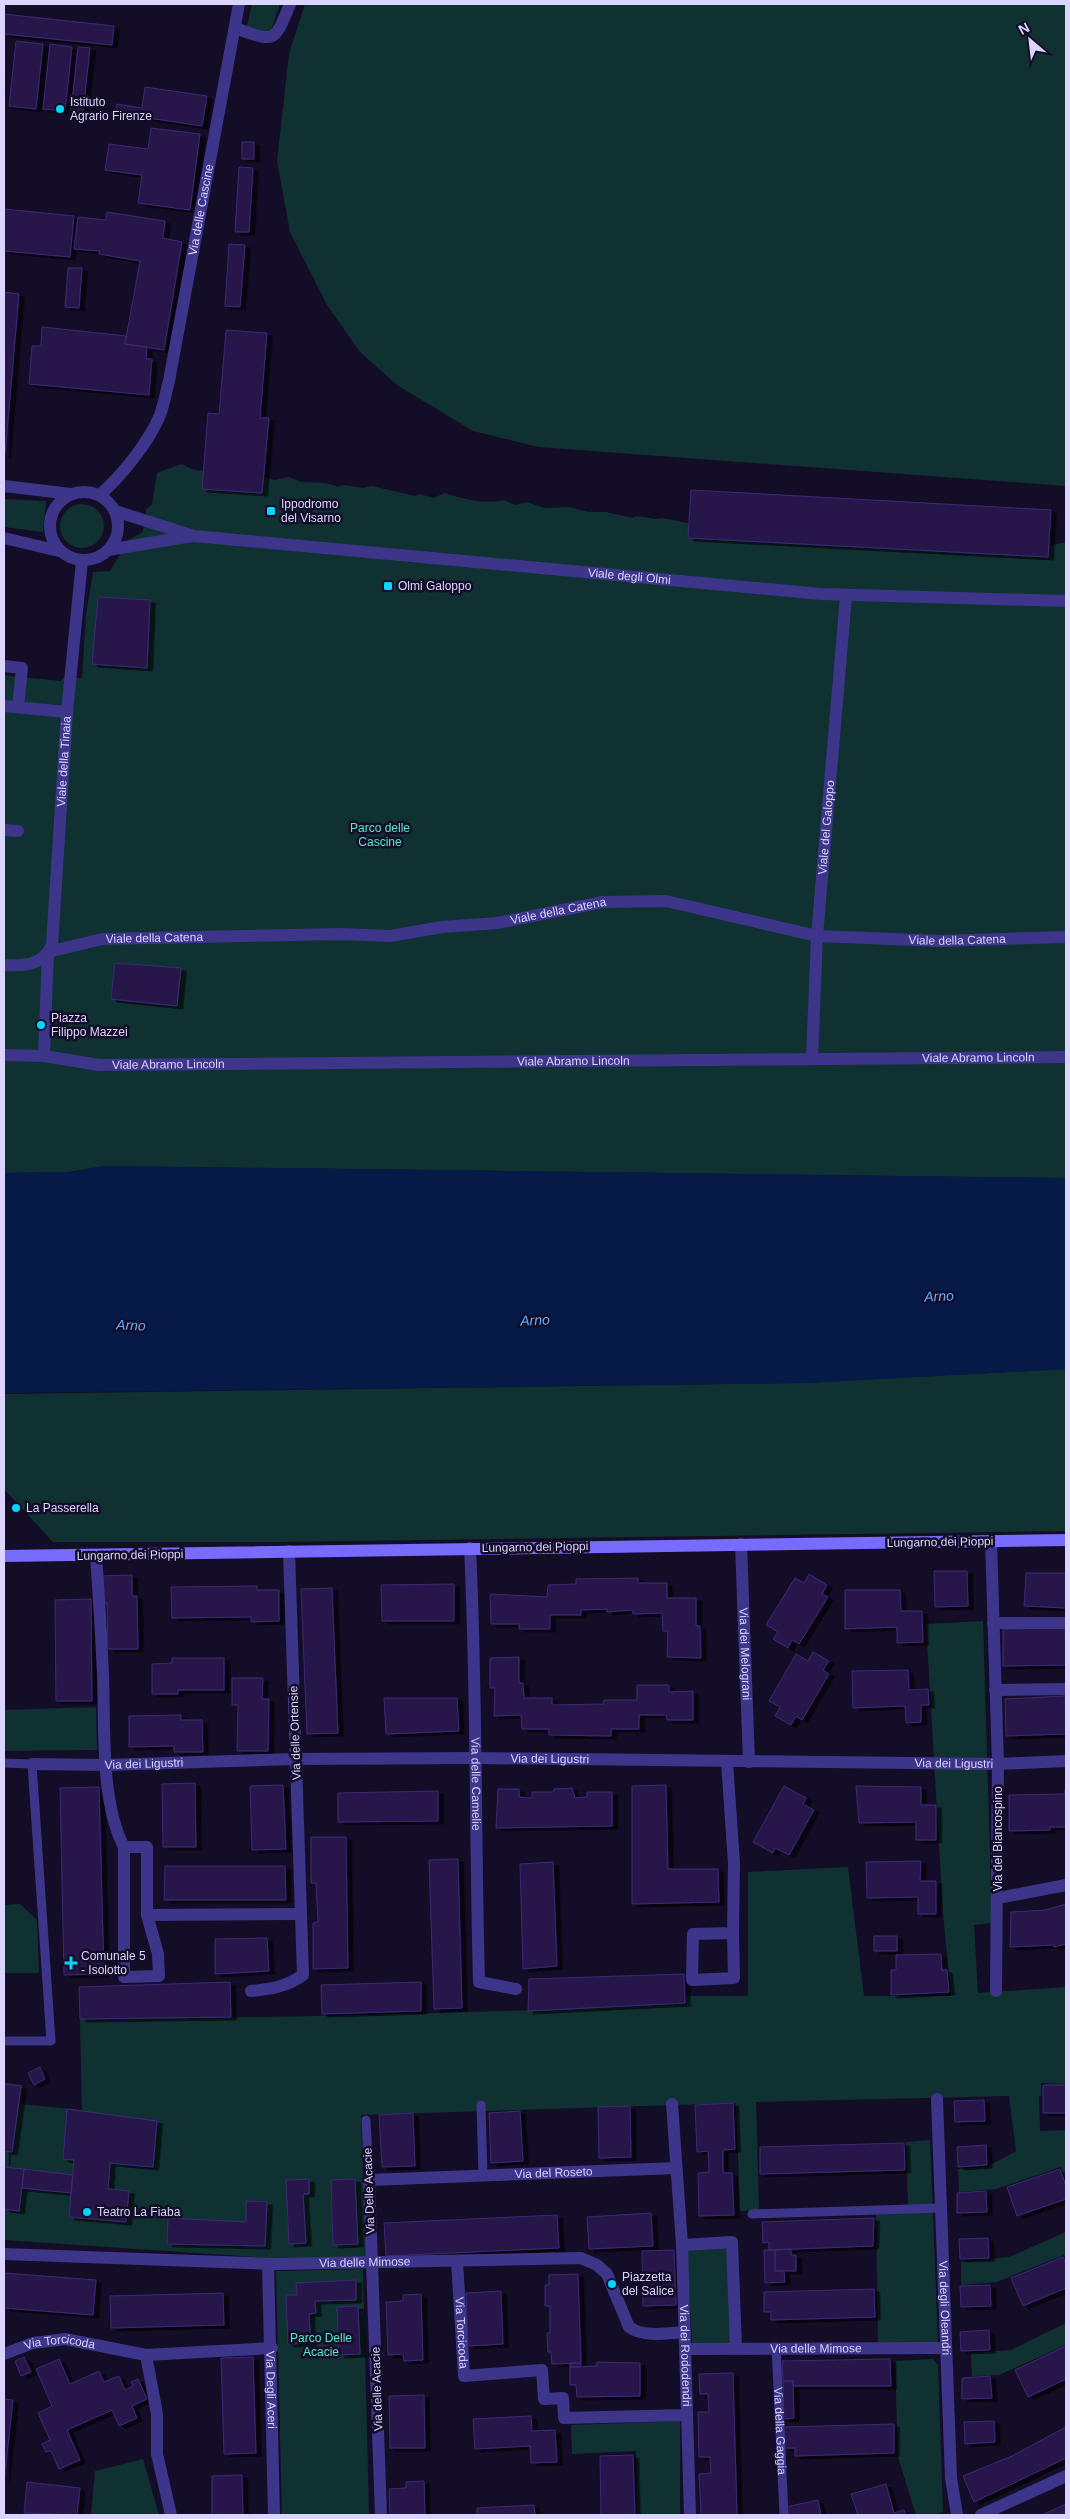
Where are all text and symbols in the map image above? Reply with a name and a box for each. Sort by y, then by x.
north arrow [1005,15,1055,65]
text: N [1016,19,1032,38]
place label: Istituto Agrario Firenze [70,95,152,123]
marker: Istituto Agrario Firenze [54,103,66,115]
street label: Via delle Cascine [185,163,216,257]
place label: Ippodromo del Visarno [281,497,341,525]
marker: Ippodromo del Visarno [265,505,277,517]
street label: Viale degli Olmi [587,565,671,587]
place label: Olmi Galoppo [398,579,472,593]
marker: Olmi Galoppo [382,580,394,592]
street label: Viale della Tinaia [54,715,74,807]
street label: Viale del Galoppo [815,779,837,875]
park label: Parco delle Cascine [350,821,410,849]
street label: Viale della Catena [509,894,608,927]
street label: Viale della Catena [106,930,204,946]
street label: Viale della Catena [908,932,1006,948]
place label: Piazza Filippo Mazzei [51,1011,128,1039]
marker: Piazza Filippo Mazzei [35,1019,47,1031]
street label: Viale Abramo Lincoln [922,1050,1035,1065]
street label: Viale Abramo Lincoln [517,1054,630,1069]
street label: Viale Abramo Lincoln [112,1057,225,1072]
water label: Arno [923,1287,954,1305]
water label: Arno [519,1311,550,1329]
water label: Arno [115,1316,146,1334]
place label: La Passerella [26,1501,99,1515]
marker: La Passerella [10,1502,22,1514]
street label: Lungarno dei Pioppi [887,1534,993,1550]
street label: Lungarno dei Pioppi [482,1539,588,1555]
street label: Lungarno dei Pioppi [77,1547,183,1563]
street label: Via dei Melograni [736,1607,754,1700]
street label: Via delle Ortensie [286,1685,304,1780]
street label: Via delle Camelie [468,1737,483,1831]
street label: Via dei Ligustri [510,1751,589,1766]
street label: Via dei Ligustri [104,1756,183,1772]
street label: Via dei Ligustri [914,1756,993,1771]
street label: Via del Biancospino [991,1786,1005,1892]
place label: Comunale 5 - Isolotto [81,1949,146,1977]
marker: Comunale 5 - Isolotto [65,1957,77,1969]
street label: Via Delle Acacie [360,2147,378,2234]
street label: Via del Roseto [514,2164,593,2181]
place label: Teatro La Fiaba [97,2205,181,2219]
marker: Teatro La Fiaba [81,2206,93,2218]
street label: Via delle Mimose [319,2254,411,2270]
street label: Via degli Oleandri [936,2260,953,2355]
place label: Piazzetta del Salice [622,2270,674,2298]
marker: Piazzetta del Salice [606,2278,618,2290]
street label: Via Torcicoda [452,2297,471,2369]
street label: Via dei Rododendri [677,2304,694,2407]
park label: Parco Delle Acacie [290,2331,352,2359]
street label: Via Torcicoda [22,2332,97,2353]
street label: Via delle Mimose [770,2341,862,2356]
street label: Via delle Acacie [369,2346,385,2431]
street label: Via Degli Aceri [263,2351,279,2429]
street label: Via della Gaggia [771,2387,789,2476]

